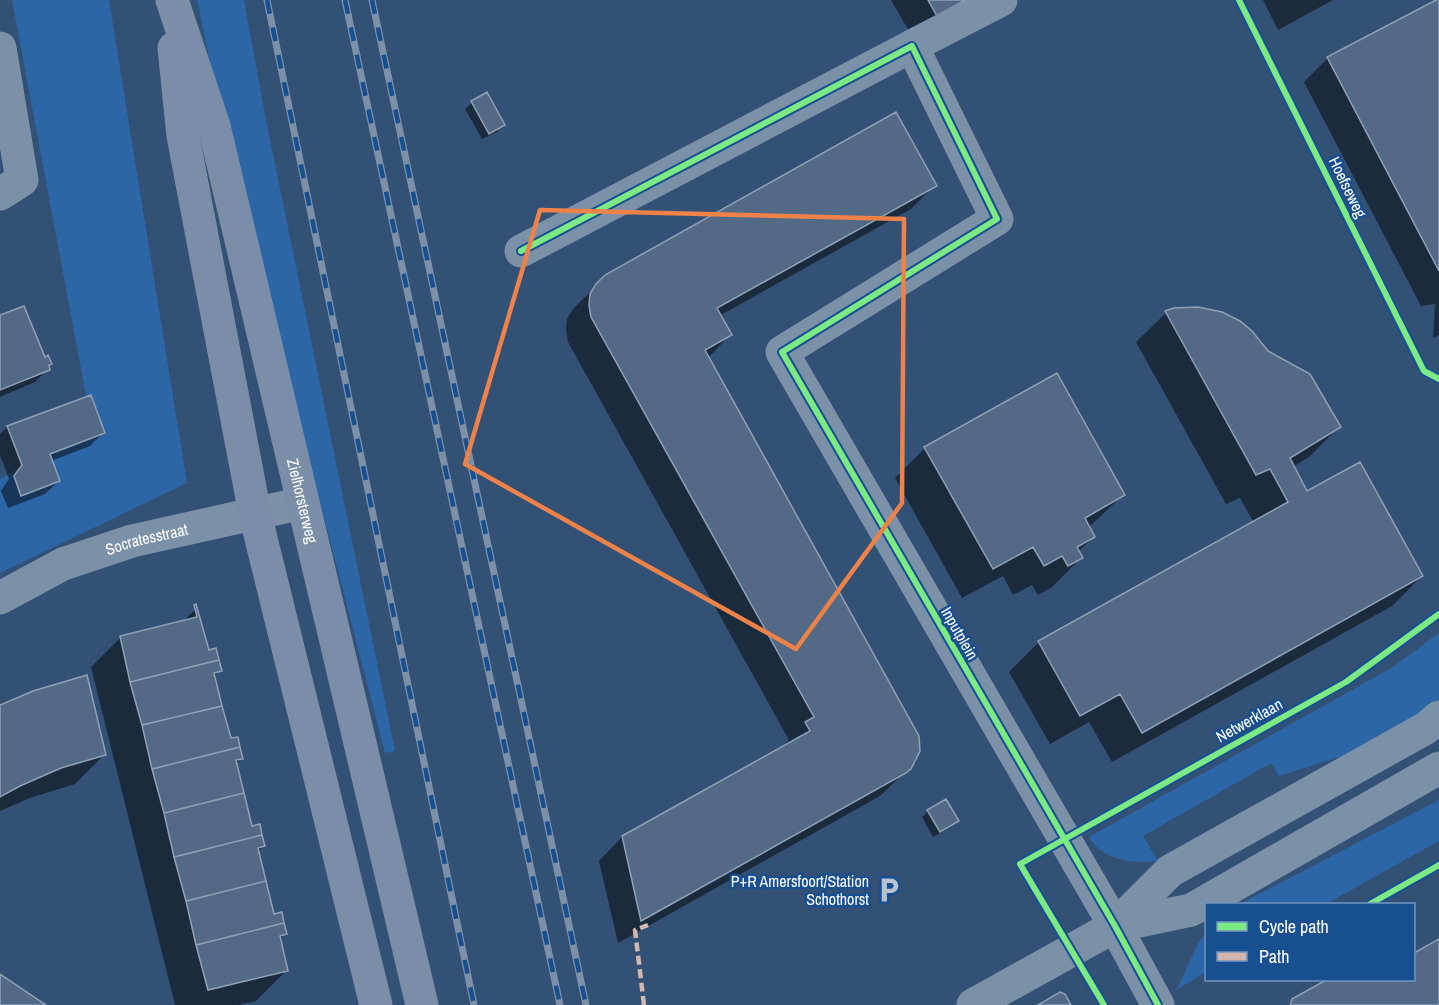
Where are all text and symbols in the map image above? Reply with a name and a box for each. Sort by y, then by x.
street label: Hoefseweg [1324,153,1373,222]
street label: Zielhorsterweg [282,456,324,546]
street label: Socratesstraat [102,518,190,560]
street label: Inputplein [936,603,984,663]
street label: Netwerklaan [1212,693,1286,747]
place label: P+R Amersfoort/Station Schothorst [731,870,869,910]
parking icon: P+R Amersfoort/Station Schothorst [874,875,904,905]
legend [1205,903,1415,981]
text: Cycle path [1259,914,1329,939]
text: Path [1259,944,1289,969]

